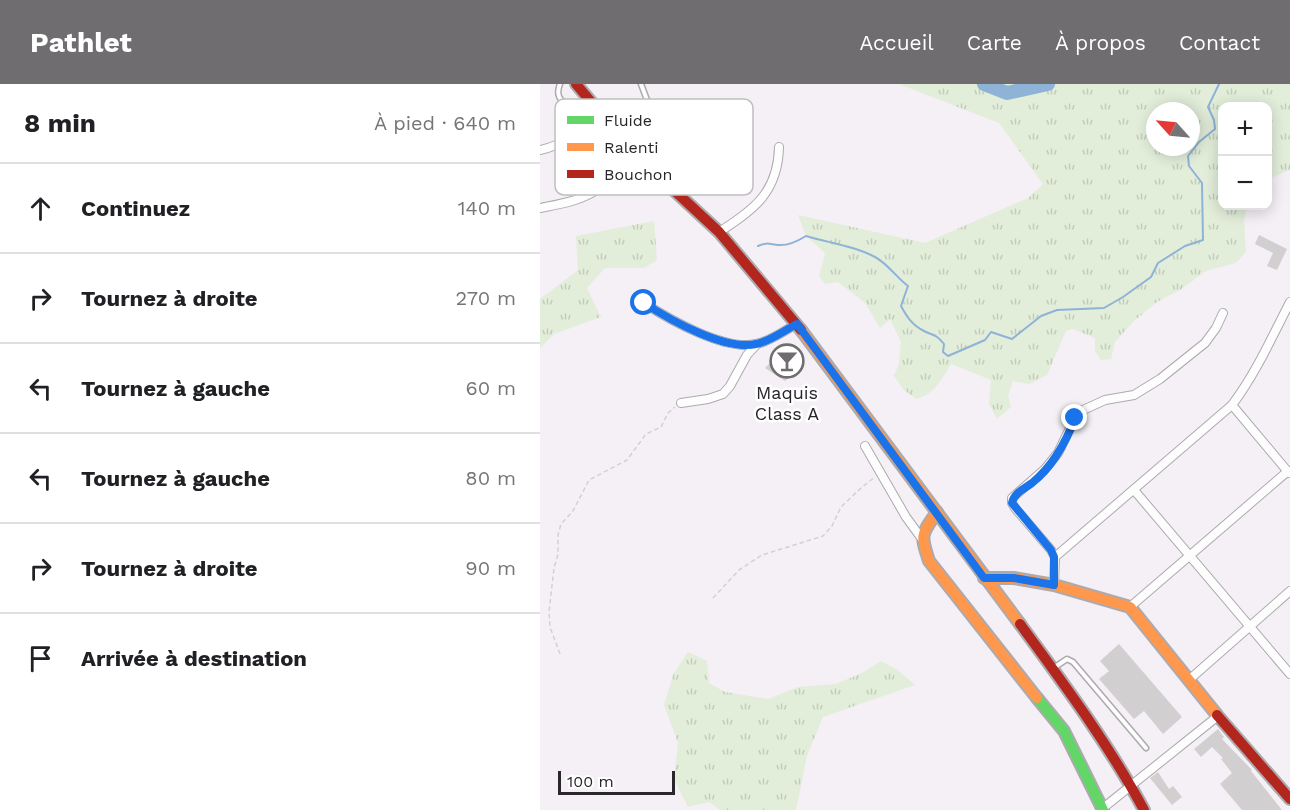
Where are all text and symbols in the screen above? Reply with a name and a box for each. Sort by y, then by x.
text: Pathlet [30,26,132,59]
text: Accueil [859,30,934,55]
text: Carte [967,30,1022,55]
text: À propos [1055,30,1146,55]
text: Contact [1179,30,1260,55]
legend [555,99,753,195]
north arrow [1146,102,1200,156]
map controls [1218,102,1272,210]
button: + [1218,102,1272,156]
text: 8 min [24,108,96,138]
text: À pied · 640 m [374,111,516,135]
text: Fluide [604,111,652,130]
text: Ralenti [604,138,659,157]
button: − [1218,156,1272,210]
text: Bouchon [604,165,672,184]
icon: ahead [24,192,57,225]
text: Continuez [81,196,190,221]
text: 140 m [458,196,516,220]
icon: right [24,282,57,315]
text: Tournez à droite [81,286,258,311]
text: 270 m [456,286,516,310]
route start [630,289,656,315]
bar icon: Maquis Class A [769,343,805,379]
icon: left [24,372,57,405]
text: Tournez à gauche [81,376,270,401]
text: 60 m [466,376,516,400]
place label: Maquis Class A [755,382,819,424]
route end [1061,404,1087,430]
icon: left [24,462,57,495]
text: Tournez à gauche [81,466,270,491]
text: 80 m [465,466,516,490]
icon: right [24,552,57,585]
text: Tournez à droite [81,556,258,581]
text: 90 m [465,556,516,580]
icon: arrive [24,642,57,675]
text: Arrivée à destination [81,646,307,671]
scale bar [558,768,675,796]
text: 100 m [567,772,614,791]

